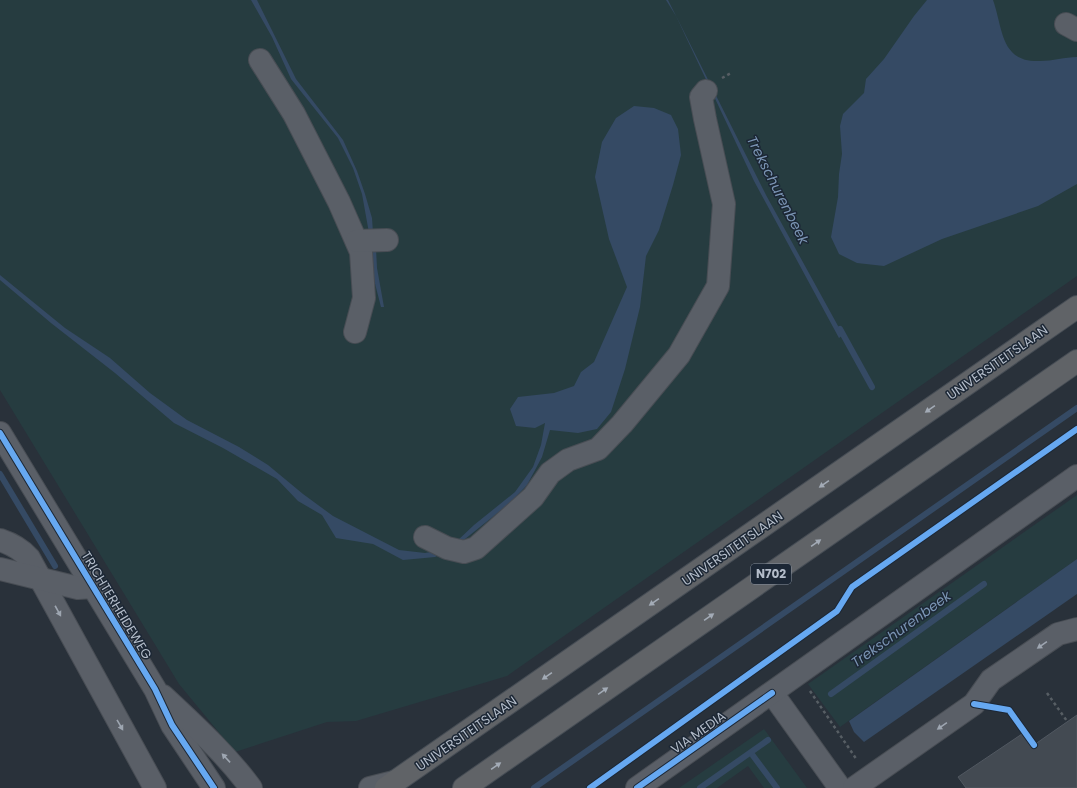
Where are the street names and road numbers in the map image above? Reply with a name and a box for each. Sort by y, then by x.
street label: UNIVERSITEITSLAAN [943,320,1052,404]
street label: UNIVERSITEITSLAAN [678,506,787,590]
street label: TRICHTERHEIDEWEG [77,548,156,663]
road number: N702 [751,564,791,584]
street label: UNIVERSITEITSLAAN [412,691,521,775]
street label: VIA MEDIA [667,706,730,758]

